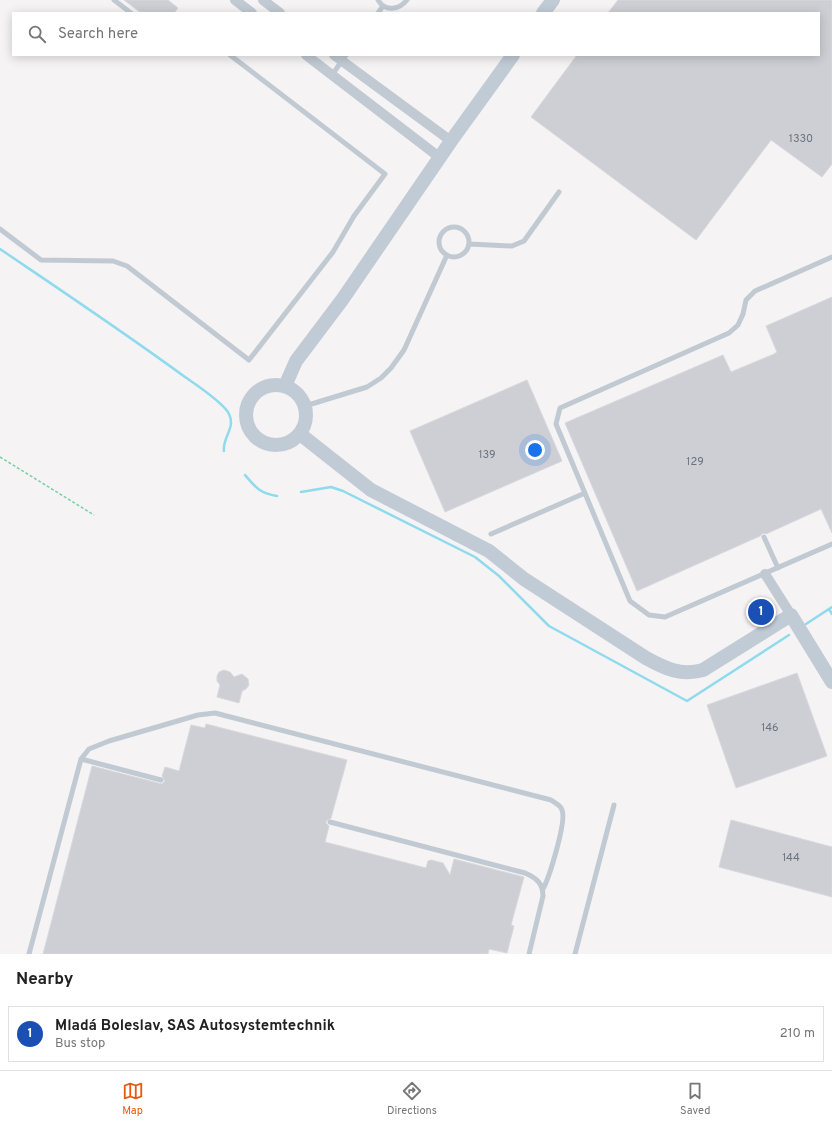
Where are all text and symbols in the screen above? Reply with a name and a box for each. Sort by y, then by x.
search box [12,12,820,56]
icon: search [26,23,48,45]
text: Search here [58,25,138,44]
house number: 1330 [789,132,813,146]
your location [525,440,545,460]
house number: 139 [478,448,496,462]
house number: 129 [686,455,704,469]
pin: 1 [748,597,774,627]
house number: 146 [761,721,779,735]
house number: 144 [782,851,800,865]
text: Nearby [16,969,73,991]
text: Mladá Boleslav, SAS Autosystemtechnik [55,1017,335,1036]
text: 1 [27,1026,33,1042]
text: 210 m [780,1026,815,1042]
text: Bus stop [55,1036,105,1052]
tab: Map [122,1080,144,1118]
tab: Directions [387,1080,437,1118]
tab: Saved [680,1080,710,1118]

